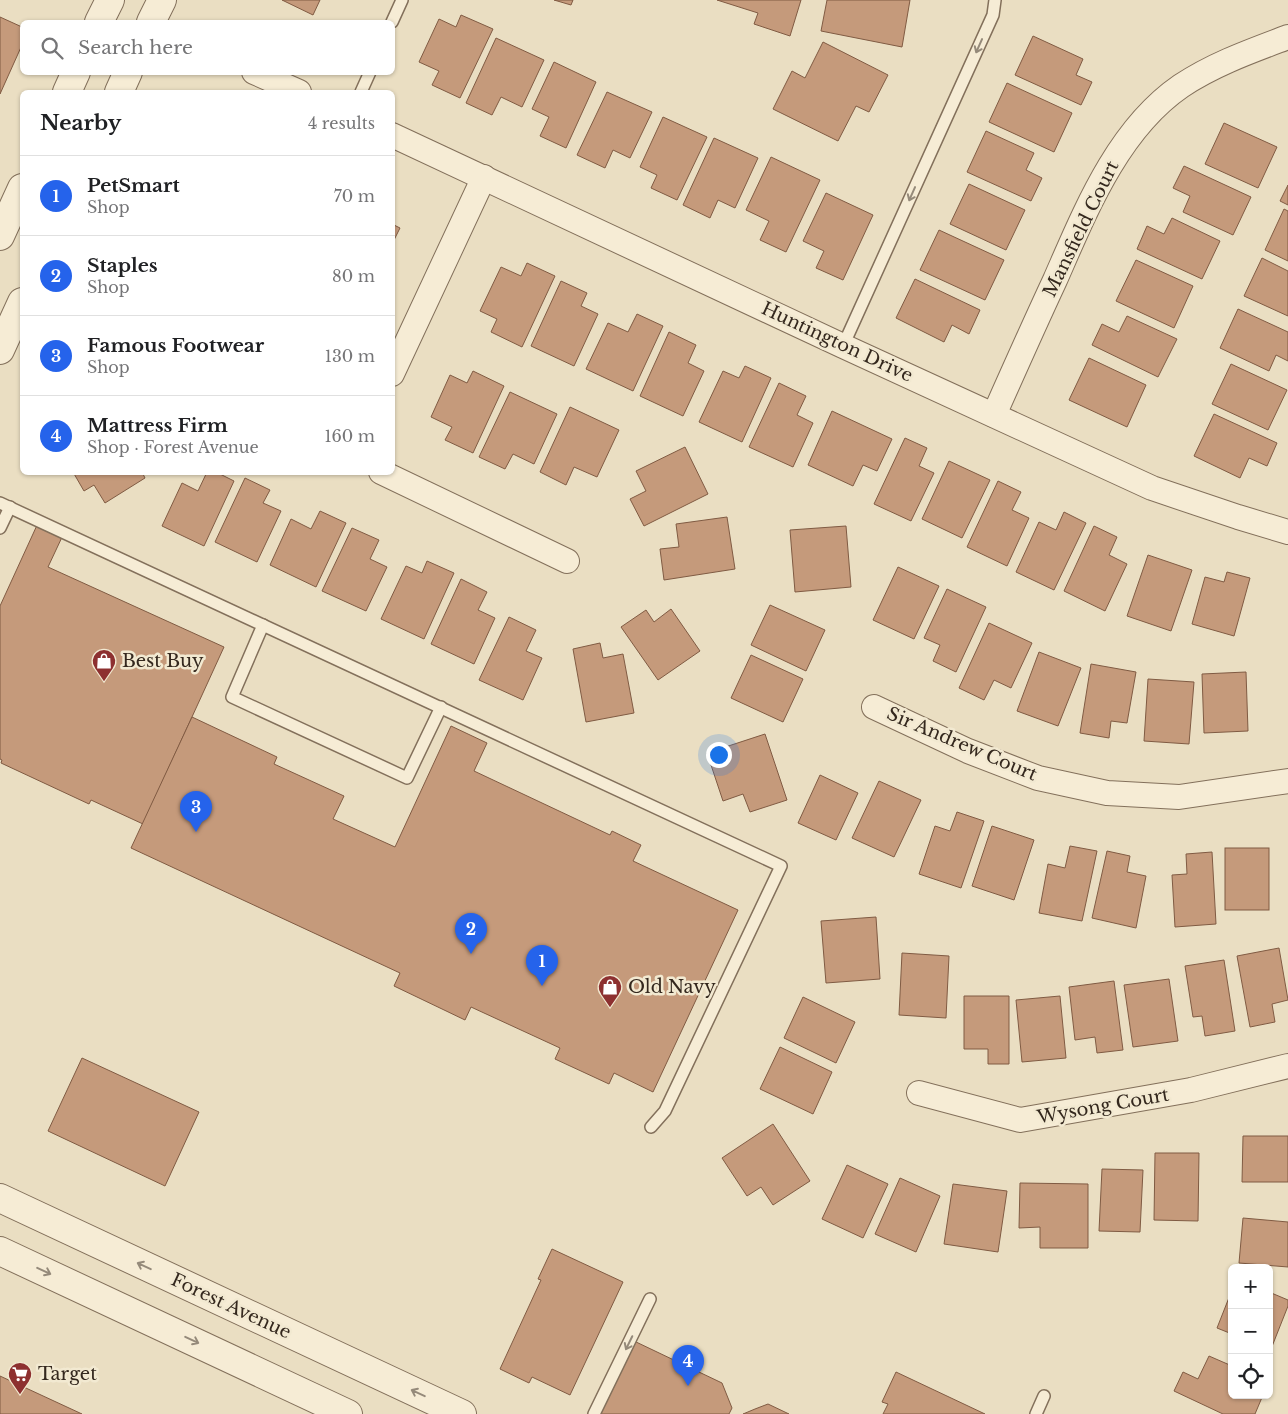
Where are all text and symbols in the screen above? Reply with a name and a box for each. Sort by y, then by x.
search box [20,20,395,75]
icon: search [38,34,66,62]
text: Search here [78,36,193,59]
one-way arrow [974,38,984,53]
text: Nearby [40,110,121,136]
text: 4 results [308,113,375,133]
street label: Mansfield Court [1038,157,1124,301]
text: PetSmart [87,174,180,197]
text: 1 [53,186,59,206]
text: 70 m [334,186,375,206]
one-way arrow [907,186,916,201]
text: Shop [87,197,130,217]
text: Staples [87,254,158,277]
text: 2 [51,266,61,286]
text: 80 m [332,266,375,286]
text: Shop [87,277,130,297]
street label: Huntington Drive [758,297,916,387]
text: Famous Footwear [87,334,264,357]
text: 3 [51,346,61,366]
text: 130 m [325,346,375,366]
text: Shop [87,357,130,377]
text: Mattress Firm [87,414,228,437]
text: 4 [51,426,61,446]
text: 160 m [324,426,375,446]
text: Shop · Forest Avenue [87,437,259,457]
shop icon: Best Buy [91,648,117,682]
place label: Best Buy [122,650,204,672]
street label: Sir Andrew Court [884,702,1041,786]
your location [706,742,732,768]
pin: 3 [180,791,212,832]
pin: 2 [455,913,487,954]
pin: 1 [526,945,558,986]
shop icon: Old Navy [597,974,623,1008]
place label: Old Navy [628,976,716,998]
street label: Wysong Court [1034,1084,1171,1129]
one-way arrow [137,1260,152,1270]
map controls [1228,1264,1273,1399]
button: + [1228,1264,1273,1309]
one-way arrow [36,1267,51,1277]
street label: Forest Avenue [168,1269,294,1343]
button: − [1228,1309,1273,1354]
one-way arrow [184,1335,199,1345]
one-way arrow [624,1335,633,1350]
pin: 4 [672,1345,704,1386]
button: locate [1228,1354,1273,1399]
supermarket icon: Target [7,1361,33,1395]
place label: Target [38,1363,97,1385]
one-way arrow [411,1388,426,1398]

